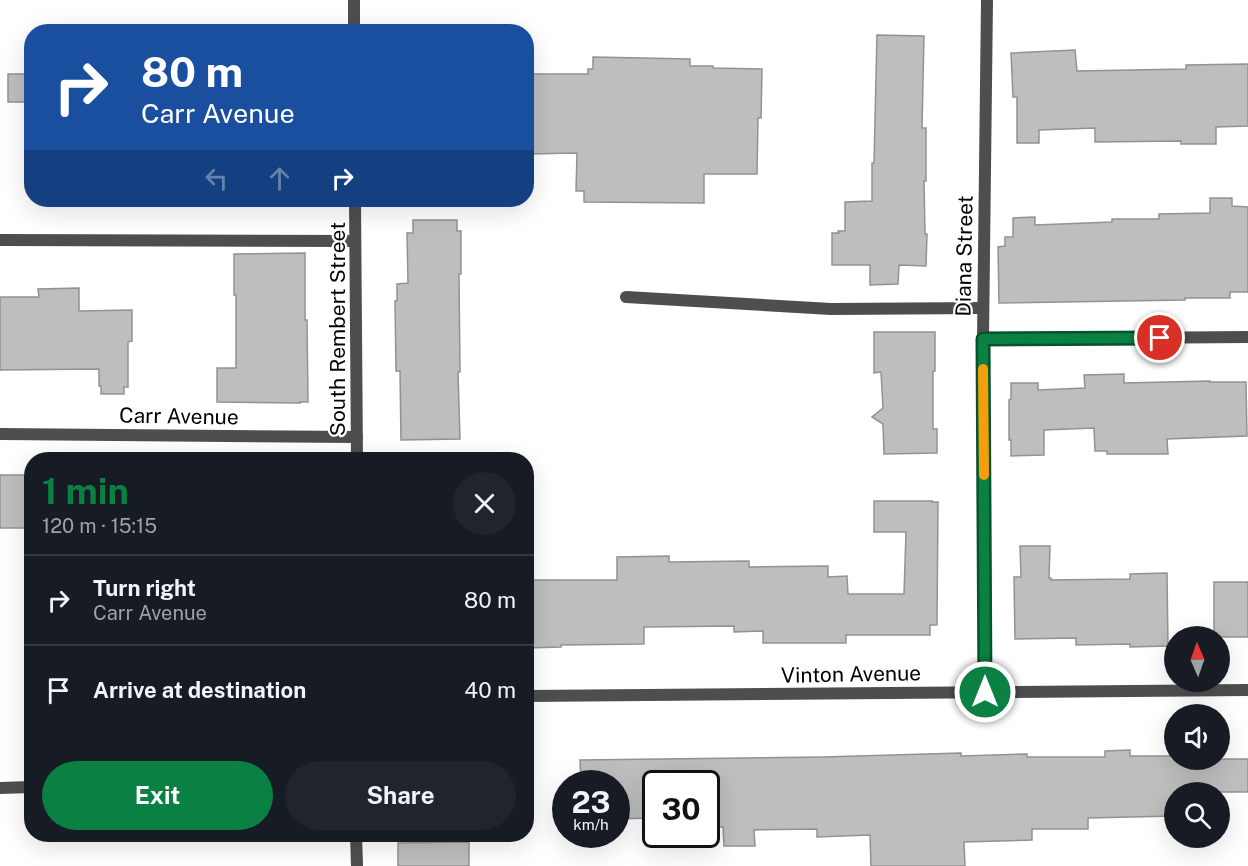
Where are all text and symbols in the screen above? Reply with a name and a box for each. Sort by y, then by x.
text: 80 m [141,47,243,96]
icon: right [42,48,120,126]
text: Carr Avenue [141,97,295,129]
icon: left [200,162,233,195]
icon: ahead [263,162,296,195]
icon: right [326,162,359,195]
street label: Diana Street [950,195,978,317]
street label: South Rembert Street [325,222,350,436]
pin [1134,312,1185,363]
icon: arrive [1143,321,1176,354]
street label: Carr Avenue [119,402,239,430]
text: 1 min [42,470,129,512]
button: close [453,472,516,535]
text: 120 m · 15:15 [42,514,157,538]
text: Turn right [93,575,196,601]
icon: right [42,584,75,617]
text: 80 m [464,587,516,613]
text: Carr Avenue [93,601,207,625]
north arrow [1164,626,1230,692]
map controls [1164,626,1230,848]
street label: Vinton Avenue [781,660,921,688]
position arrow [953,660,1017,724]
icon: arrive [42,674,75,707]
text: Arrive at destination [93,677,306,703]
text: 40 m [464,677,516,703]
button: sound [1164,704,1230,770]
button: Exit [42,761,273,830]
button: Share [285,761,516,830]
speed limit sign: 30 [642,770,720,848]
button: search [1164,782,1230,848]
text: 23 [571,784,611,820]
text: km/h [573,816,609,833]

